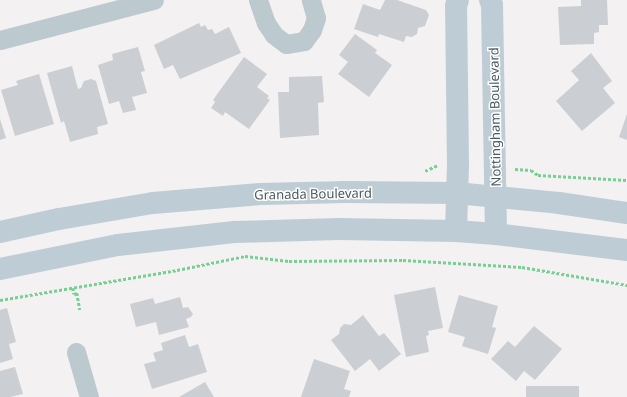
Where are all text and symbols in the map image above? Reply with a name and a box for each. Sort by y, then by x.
street label: Nottingham Boulevard [486,47,504,187]
street label: Granada Boulevard [254,185,372,203]

